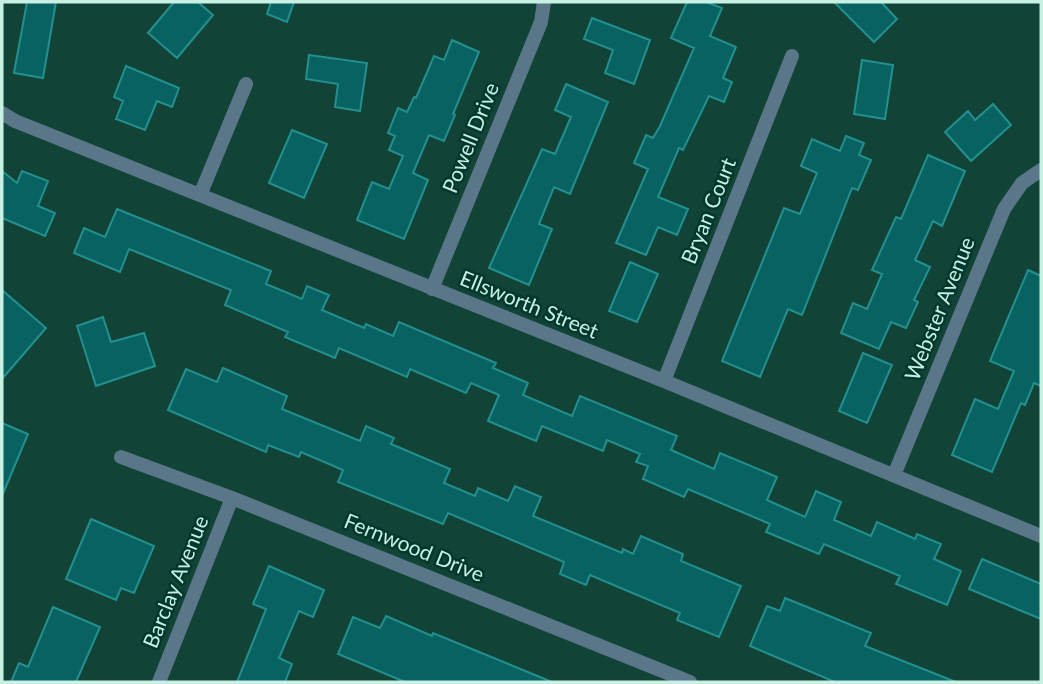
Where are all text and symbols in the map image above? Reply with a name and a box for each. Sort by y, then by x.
street label: Powell Drive [436,79,503,196]
street label: Bryan Court [675,154,740,267]
street label: Webster Avenue [898,233,979,384]
street label: Ellsworth Street [457,265,603,343]
street label: Fernwood Drive [341,507,488,586]
street label: Barclay Avenue [137,512,213,651]

